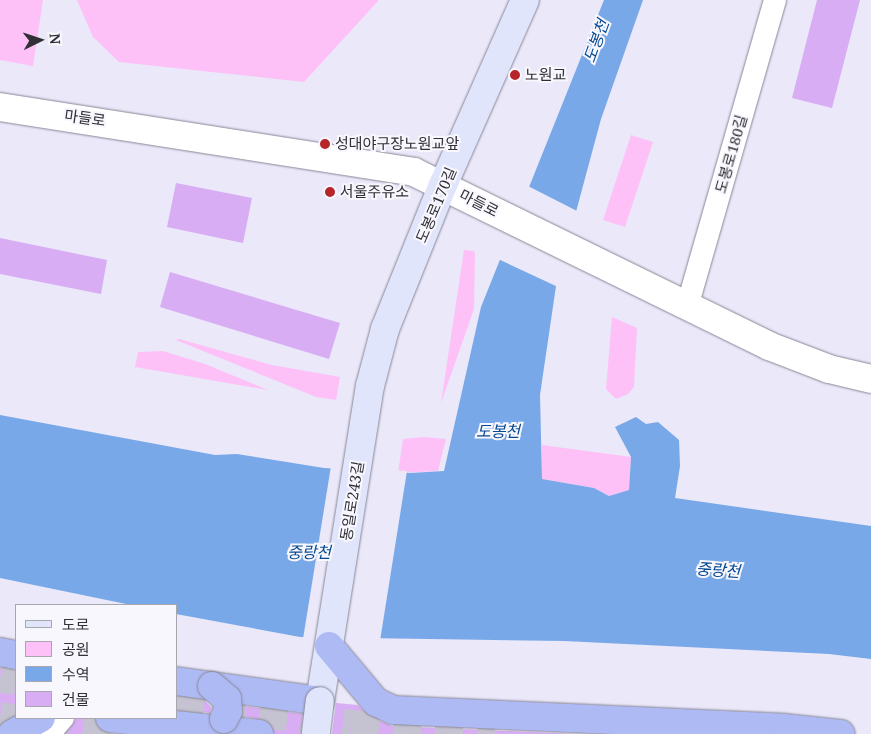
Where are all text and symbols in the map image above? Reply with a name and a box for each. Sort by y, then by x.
north arrow [15,15,65,65]
water label: 도봉천 [579,17,613,65]
text: N [46,33,65,45]
place label: 노원교 [525,66,566,84]
marker: 노원교 [509,69,521,81]
street label: 마들로 [63,106,107,130]
street label: 도봉로180길 [711,113,751,195]
place label: 성대야구장노원교앞 [335,135,459,153]
marker: 성대야구장노원교앞 [319,138,331,150]
street label: 도봉로170길 [412,164,460,246]
place label: 서울주유소 [340,183,409,201]
marker: 서울주유소 [324,186,336,198]
street label: 마들로 [456,186,502,220]
water label: 도봉천 [476,421,520,441]
street label: 동일로243길 [337,460,367,542]
water label: 중랑천 [287,542,331,562]
water label: 중랑천 [695,559,741,581]
legend [15,604,178,719]
text: 도로 [62,614,90,634]
text: 공원 [62,639,90,659]
text: 수역 [62,664,90,684]
text: 건물 [62,689,90,709]

